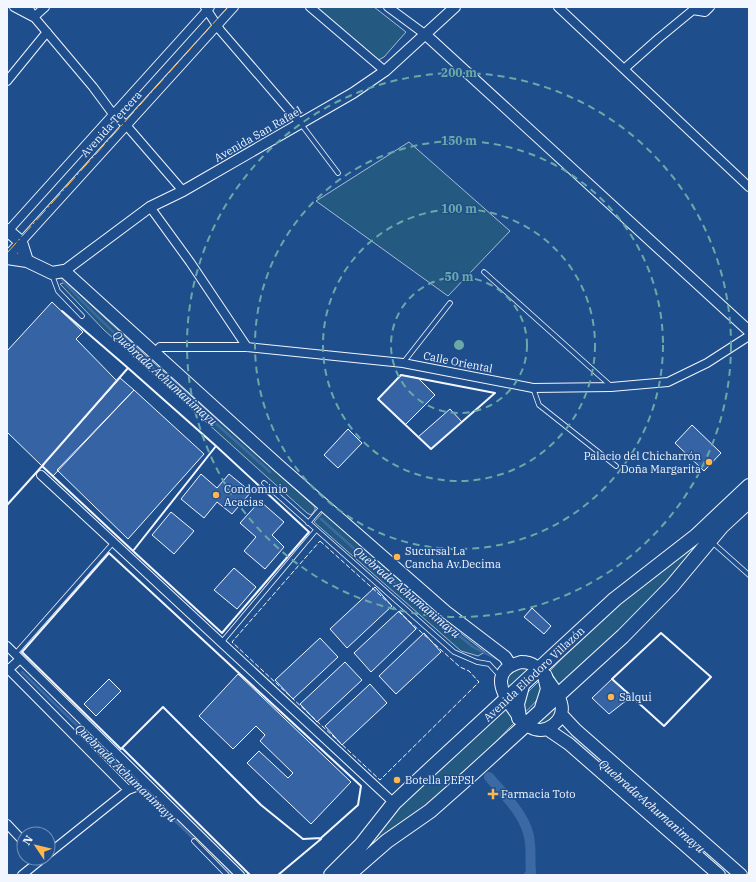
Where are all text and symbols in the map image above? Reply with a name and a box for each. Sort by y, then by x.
text: 200 m [441,65,477,80]
street label: Avenida Tercera [78,88,144,160]
street label: Avenida San Rafael [212,103,304,165]
text: 150 m [441,133,477,148]
text: 100 m [441,201,477,216]
text: 50 m [445,269,474,284]
water label: Quebrada Achumanimayu [110,327,220,429]
centre of rings [452,338,466,352]
street label: Calle Oriental [422,348,494,376]
place label: Palacio del Chicharrón Doña Margarita [584,449,701,476]
marker: Palacio del Chicharrón Doña Margarita [704,457,714,467]
place label: Condominio Acacias [224,482,288,509]
marker: Condominio Acacias [211,490,221,500]
water label: Quebrada Achumanimayu [350,543,464,641]
place label: Sucursal La Cancha Av.Decima [405,544,501,571]
marker: Sucursal La Cancha Av.Decima [392,552,402,562]
street label: Avenida Eliodoro Villazón [481,623,587,725]
place label: Salqui [619,690,652,704]
marker: Salqui [606,692,616,702]
water label: Quebrada Achumanimayu [72,721,180,826]
water label: Quebrada Achumanimayu [596,756,708,856]
place label: Botella PEPSI [405,773,475,787]
marker: Botella PEPSI [392,775,402,785]
place label: Farmacia Toto [501,787,575,801]
marker: Farmacia Toto [488,789,498,799]
north arrow [16,826,56,866]
text: N [20,832,36,848]

